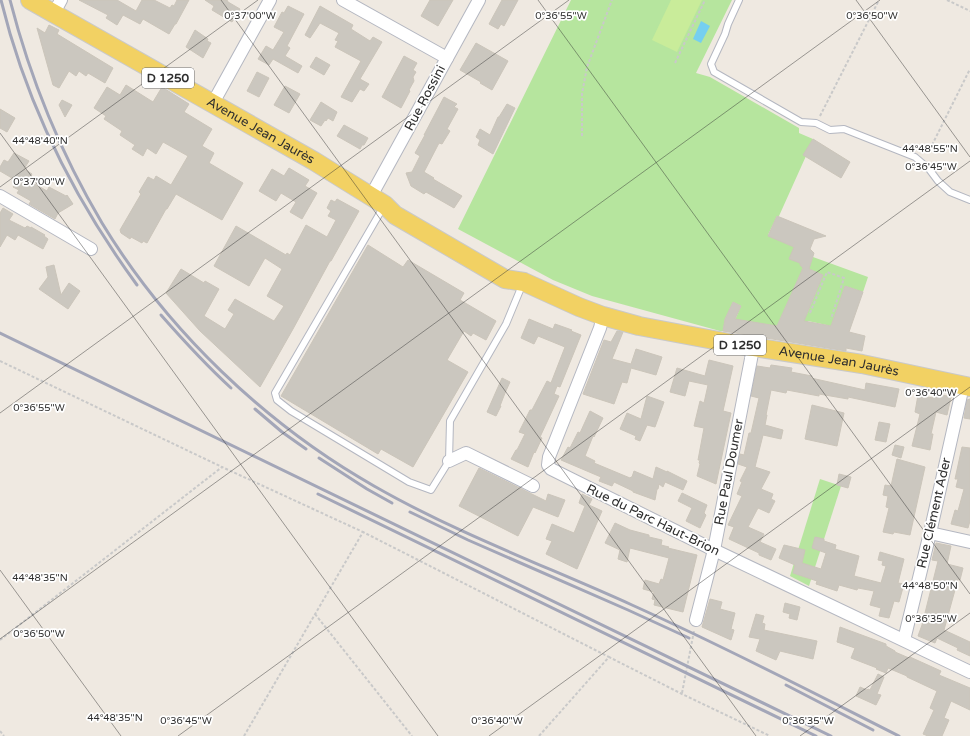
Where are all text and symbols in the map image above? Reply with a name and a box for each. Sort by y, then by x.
text: 0°37'00"W [224,10,276,22]
text: 0°36'55"W [535,10,587,22]
text: 0°36'50"W [846,10,898,22]
street label: Rue Rossini [401,62,449,134]
road number: D 1250 [142,68,194,88]
street label: Avenue Jean Jaurès [204,94,317,168]
text: 44°48'40"N [12,135,68,147]
text: 44°48'55"N [902,143,958,155]
text: 0°36'45"W [905,161,957,173]
text: 0°37'00"W [13,176,65,188]
road number: D 1250 [714,335,766,355]
street label: Avenue Jean Jaurès [778,343,900,380]
text: 0°36'40"W [905,387,957,399]
text: 0°36'55"W [13,402,65,414]
street label: Rue Paul Doumer [711,418,747,526]
street label: Rue Clément Ader [913,456,955,570]
street label: Rue du Parc Haut-Brion [584,481,722,559]
text: 44°48'35"N [12,572,68,584]
text: 44°48'50"N [902,580,958,592]
text: 0°36'35"W [905,613,957,625]
text: 0°36'50"W [13,628,65,640]
text: 44°48'35"N [87,712,143,724]
text: 0°36'45"W [160,715,212,727]
text: 0°36'40"W [471,715,523,727]
text: 0°36'35"W [782,715,834,727]

